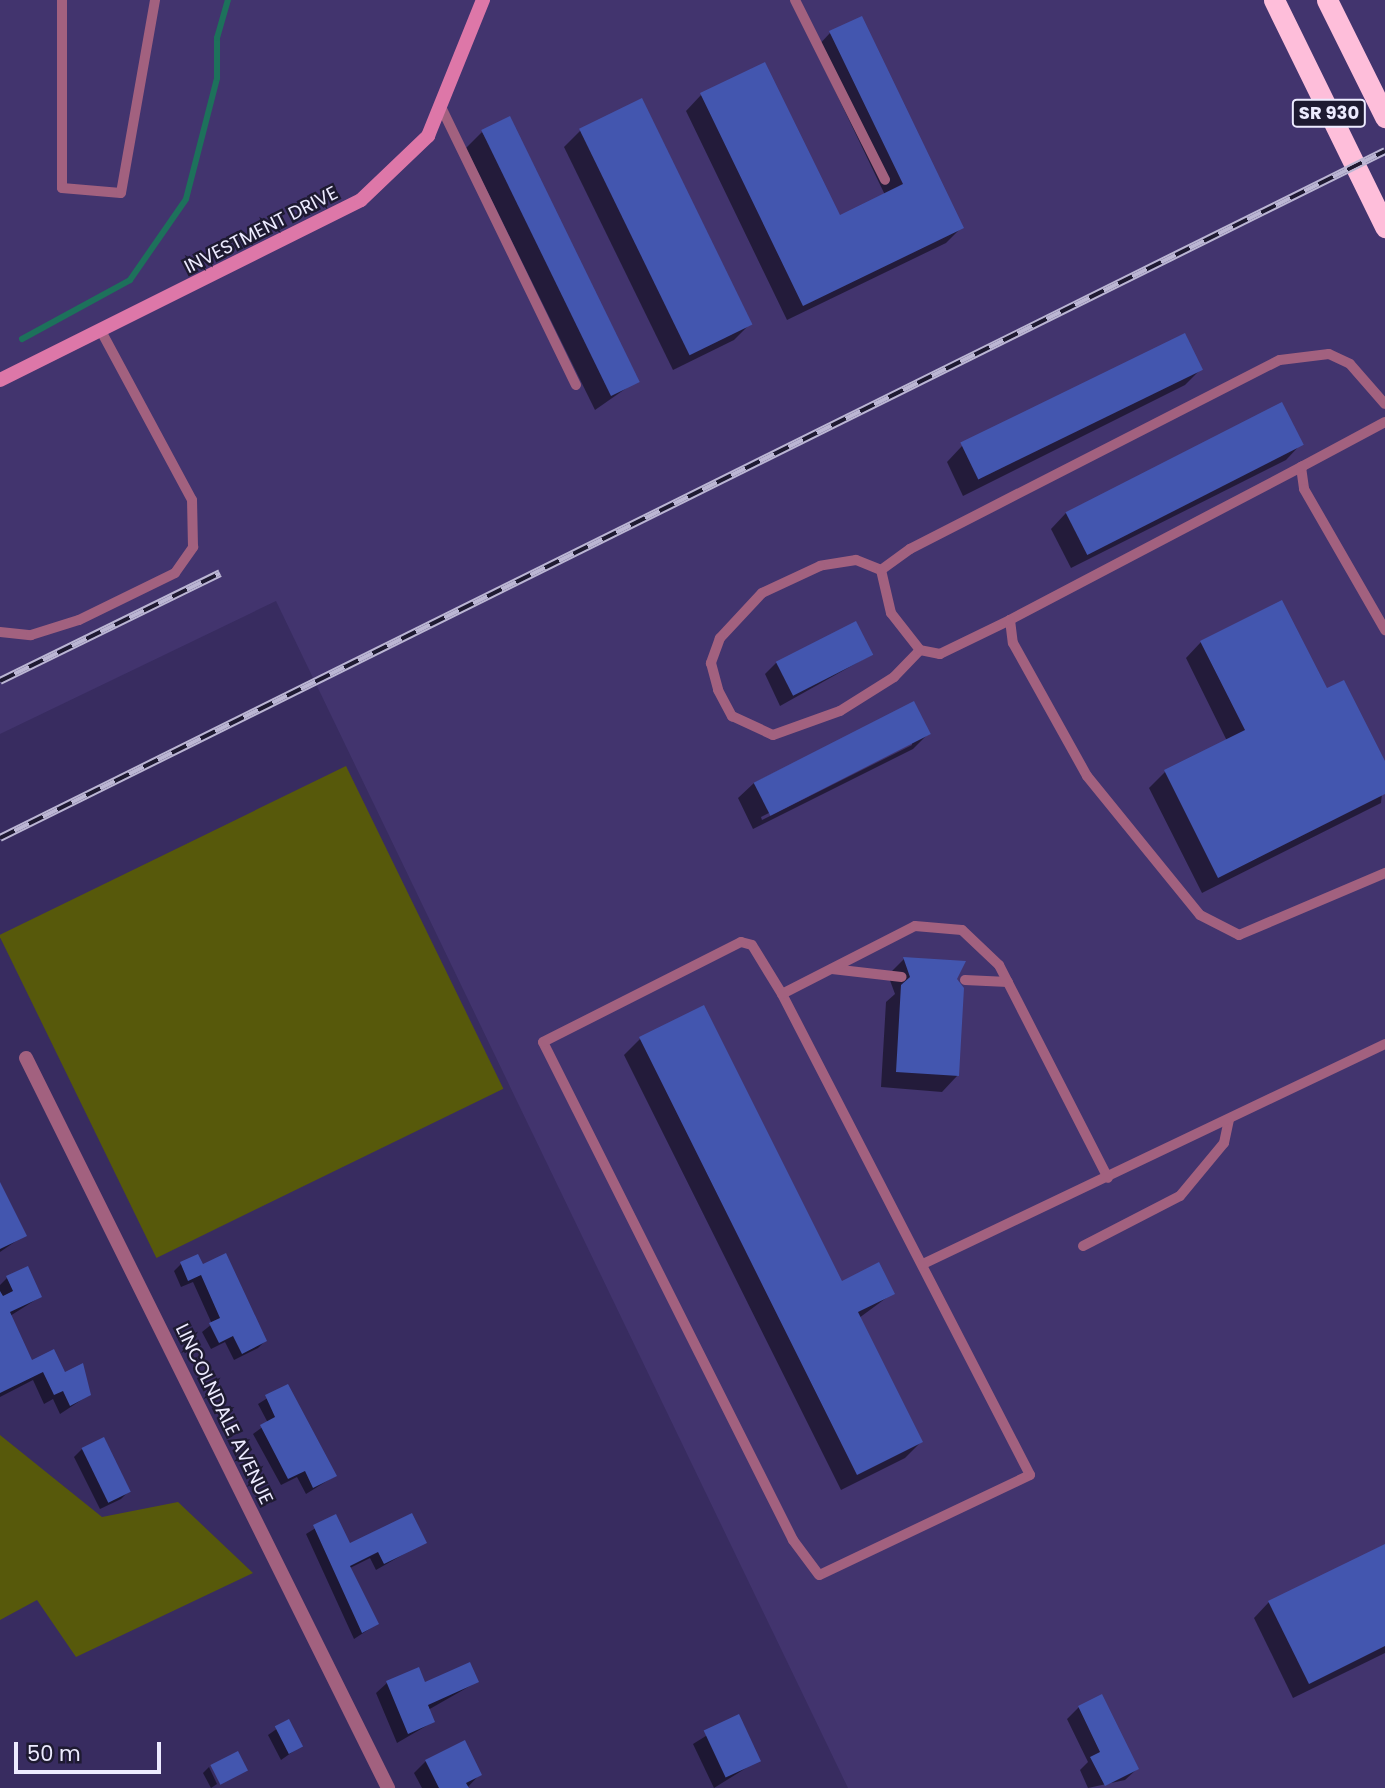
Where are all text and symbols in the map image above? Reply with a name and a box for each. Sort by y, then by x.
road number: SR 930 [1290,98,1368,128]
street label: INVESTMENT DRIVE [180,181,342,279]
street label: LINCOLNDALE AVENUE [170,1320,278,1508]
scale bar [18,1728,164,1772]
text: 50 m [27,1739,81,1768]

